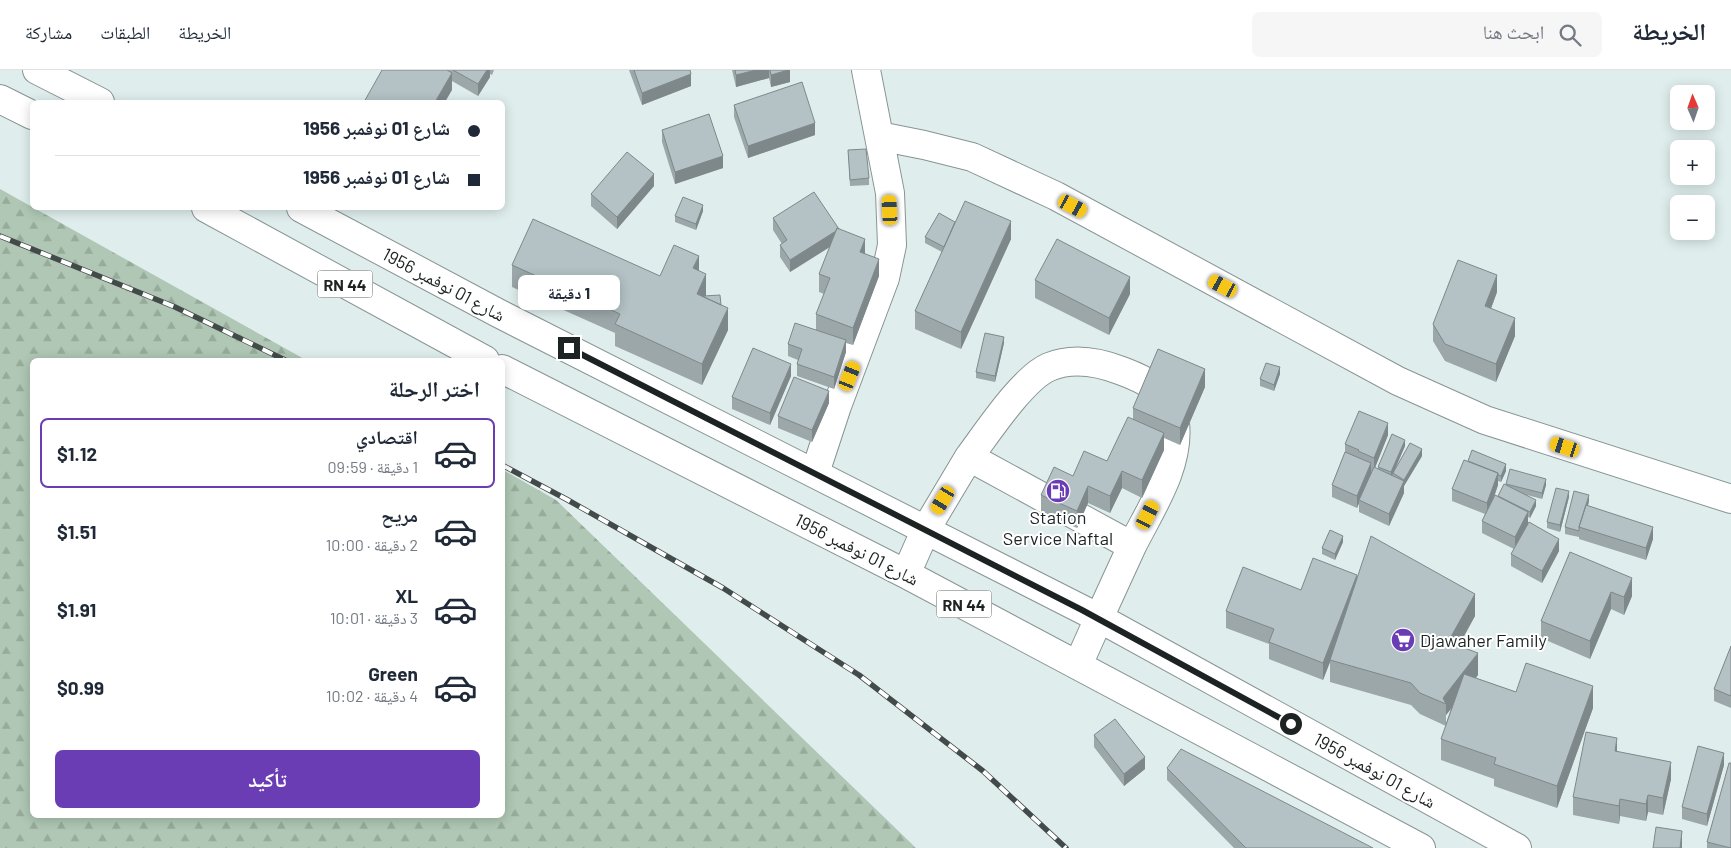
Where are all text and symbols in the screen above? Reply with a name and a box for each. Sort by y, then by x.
search box [1252,12,1602,57]
text: الخريطة [1632,16,1706,45]
text: ابحث هنا [1483,20,1544,43]
text: مشاركة [25,21,72,43]
text: الطبقات [100,21,150,43]
text: الخريطة [178,21,231,43]
icon: search [1556,21,1584,49]
north arrow [1670,85,1715,130]
map controls [1670,85,1715,240]
text: شارع 01 نوفمبر 1956 [303,116,450,139]
button: + [1670,140,1715,185]
text: شارع 01 نوفمبر 1956 [303,165,450,188]
car [1056,192,1089,220]
car [881,195,898,225]
button: − [1670,195,1715,240]
street label: شارع 01 نوفمبر 1956 [378,242,509,327]
road number: RN 44 [318,270,372,298]
car [1206,272,1239,300]
callout: 1 دقيقة [518,276,620,310]
text: 1 دقيقة [548,283,590,302]
route end [558,337,580,359]
car [837,359,862,393]
text: اختر الرحلة [389,375,480,401]
text: اقتصادي [356,425,418,448]
icon: car [433,431,478,476]
car [1548,435,1581,459]
text: $1.12 [57,442,97,465]
text: 1 دقيقة · 09:59 [328,457,418,476]
fuel station icon: Station Service Naftal [1045,478,1071,504]
car [928,483,957,517]
car [1134,498,1161,532]
text: مريح [381,503,418,526]
place label: Station Service Naftal [1003,506,1113,549]
street label: شارع 01 نوفمبر 1956 [791,508,923,591]
icon: car [433,509,478,554]
text: $1.51 [57,520,96,543]
text: 2 دقيقة · 10:00 [326,535,418,554]
text: XL [395,584,418,607]
icon: car [433,587,478,632]
road number: RN 44 [936,590,992,618]
text: $1.91 [57,598,96,621]
text: 3 دقيقة · 10:01 [330,608,418,627]
supermarket icon: Djawaher Family [1390,627,1416,653]
place label: Djawaher Family [1420,629,1547,651]
text: Green [368,662,418,685]
icon: car [433,665,478,710]
text: $0.99 [57,676,104,699]
text: 4 دقيقة · 10:02 [326,686,418,705]
route start [1280,713,1302,735]
street label: شارع 01 نوفمبر 1956 [1310,727,1440,813]
button: تأكيد [55,750,480,808]

